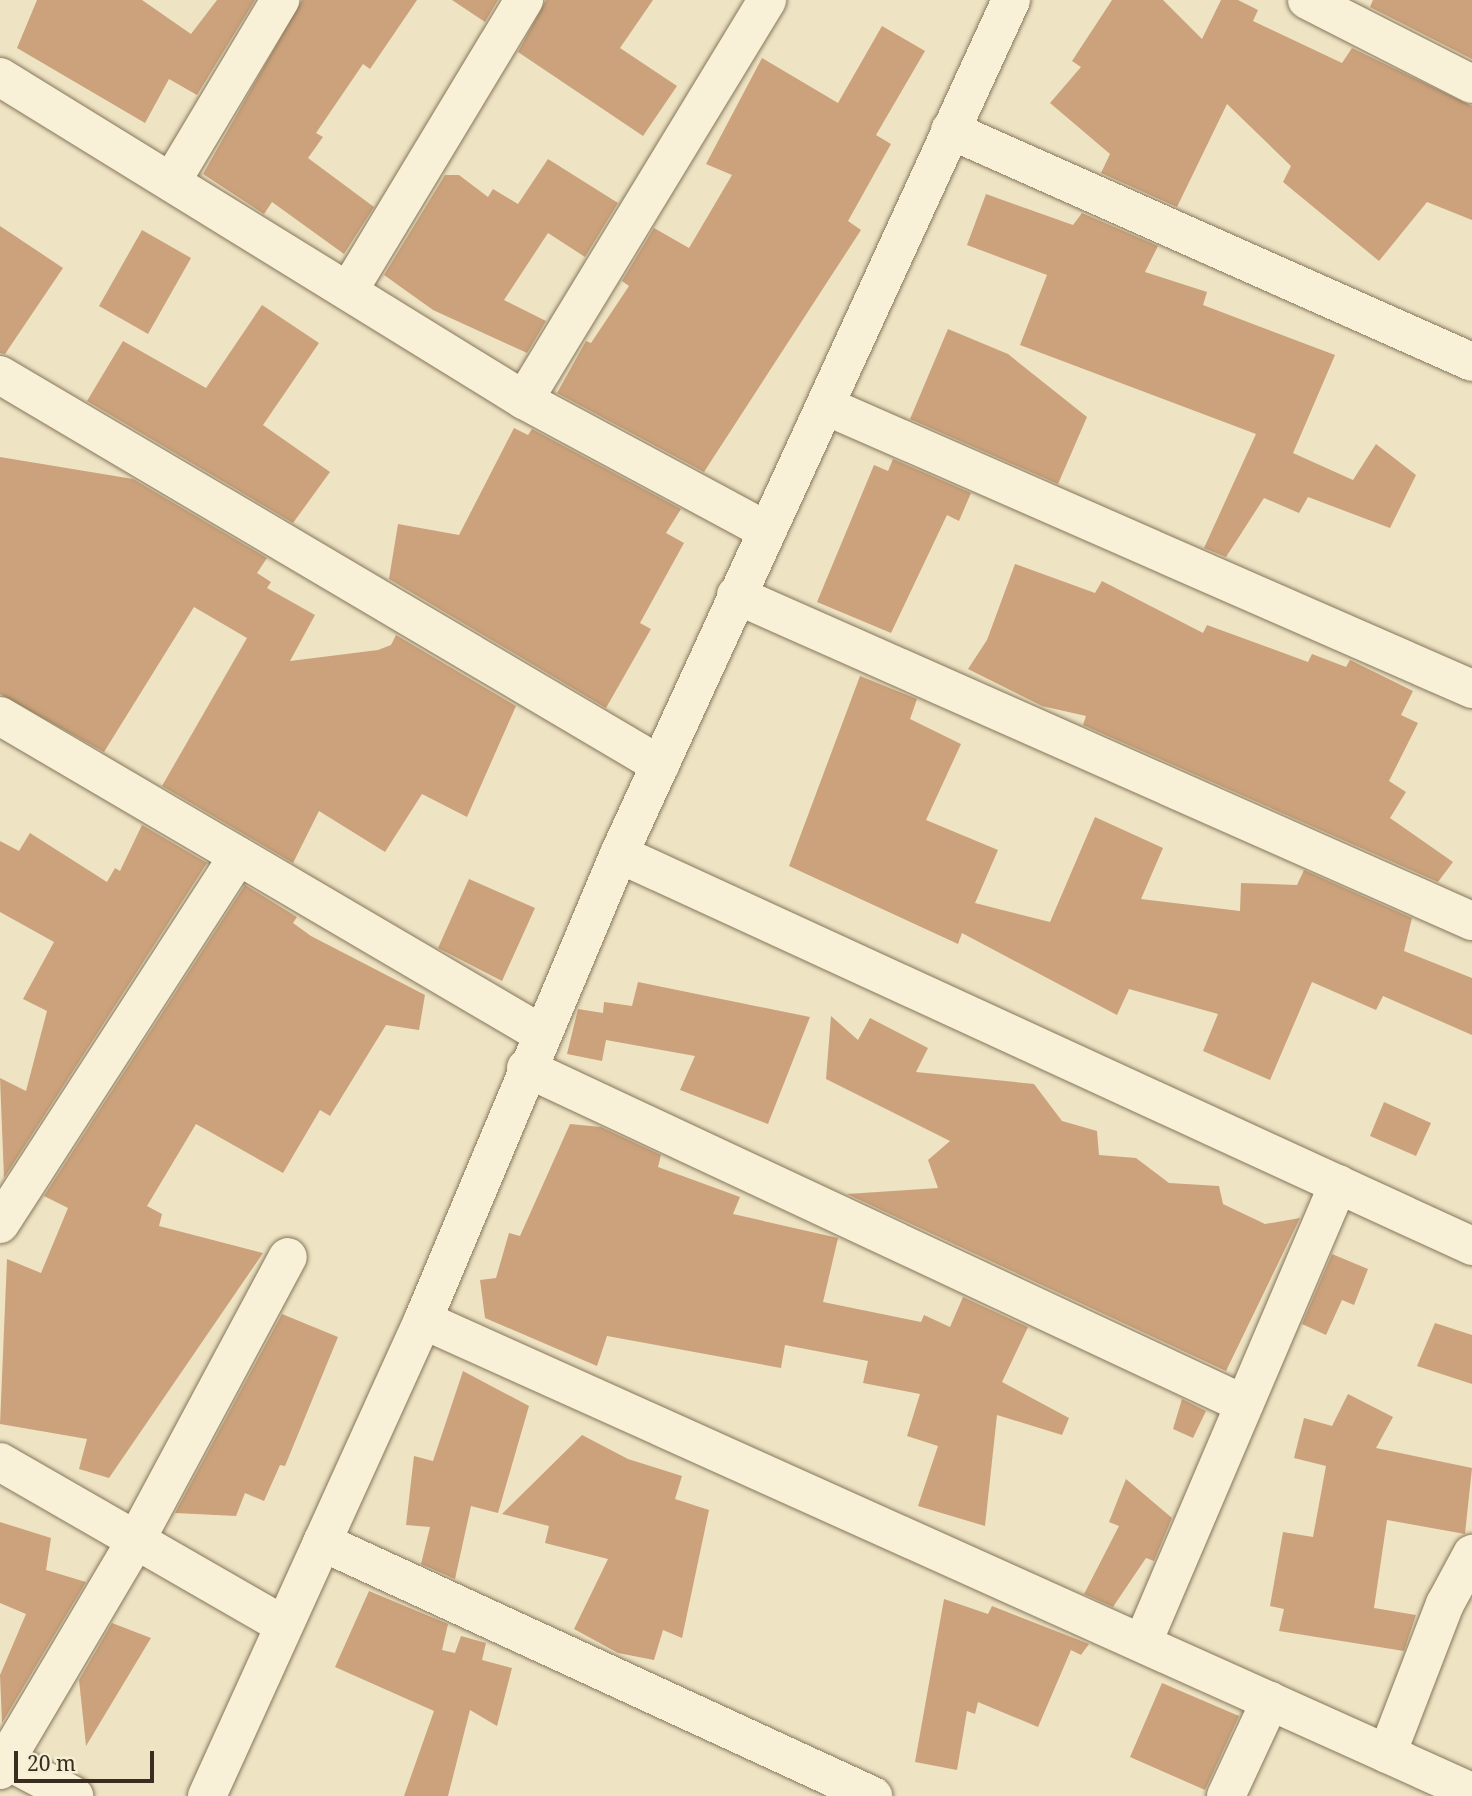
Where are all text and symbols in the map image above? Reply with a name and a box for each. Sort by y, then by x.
scale bar [18,1736,158,1780]
text: 20 m [27,1749,76,1777]

